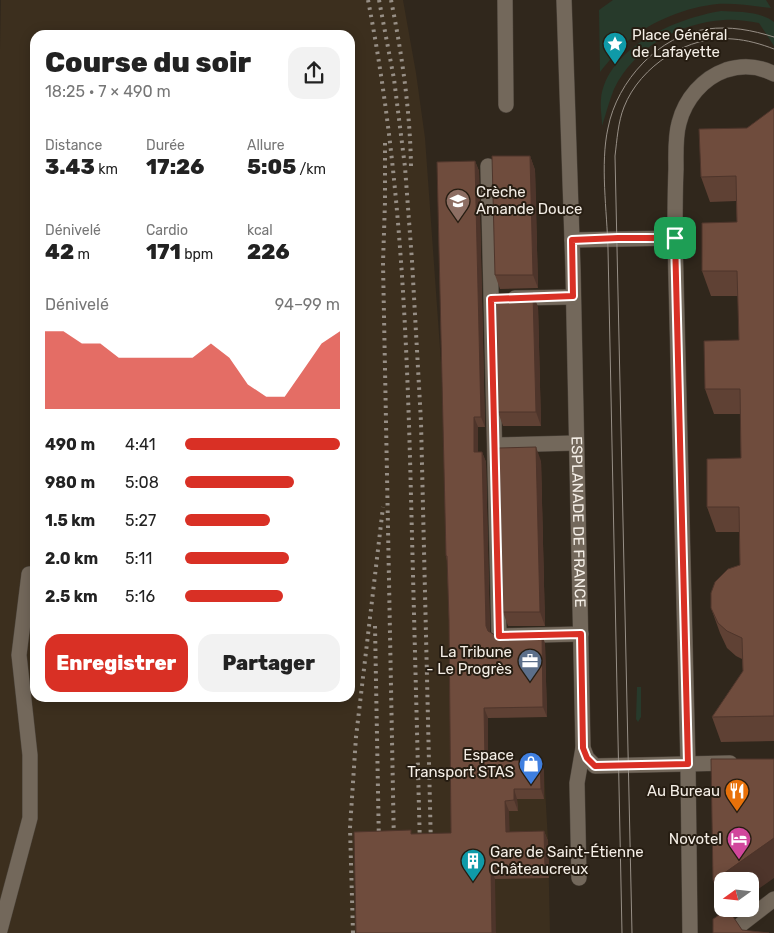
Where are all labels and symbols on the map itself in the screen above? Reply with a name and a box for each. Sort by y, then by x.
place label: Place Général de Lafayette [632,26,728,61]
place icon: Place Général de Lafayette [602,31,628,65]
place label: Crèche Amande Douce [476,183,582,218]
school or university icon: Crèche Amande Douce [445,188,471,222]
pin [654,217,696,259]
street label: ESPLANADE DE FRANCE [567,436,589,608]
place label: La Tribune - Le Progrès [426,643,512,678]
office icon: La Tribune - Le Progrès [517,648,543,682]
place label: Espace Transport STAS [407,746,514,781]
shop icon: Espace Transport STAS [518,751,544,785]
restaurant icon: Au Bureau [724,778,750,812]
place label: Au Bureau [647,782,720,800]
hotel icon: Novotel [726,826,752,860]
place label: Novotel [669,830,722,848]
place label: Gare de Saint-Étienne Châteaucreux [490,843,644,878]
building icon: Gare de Saint-Étienne Châteaucreux [460,848,486,882]
north arrow [714,872,759,918]

